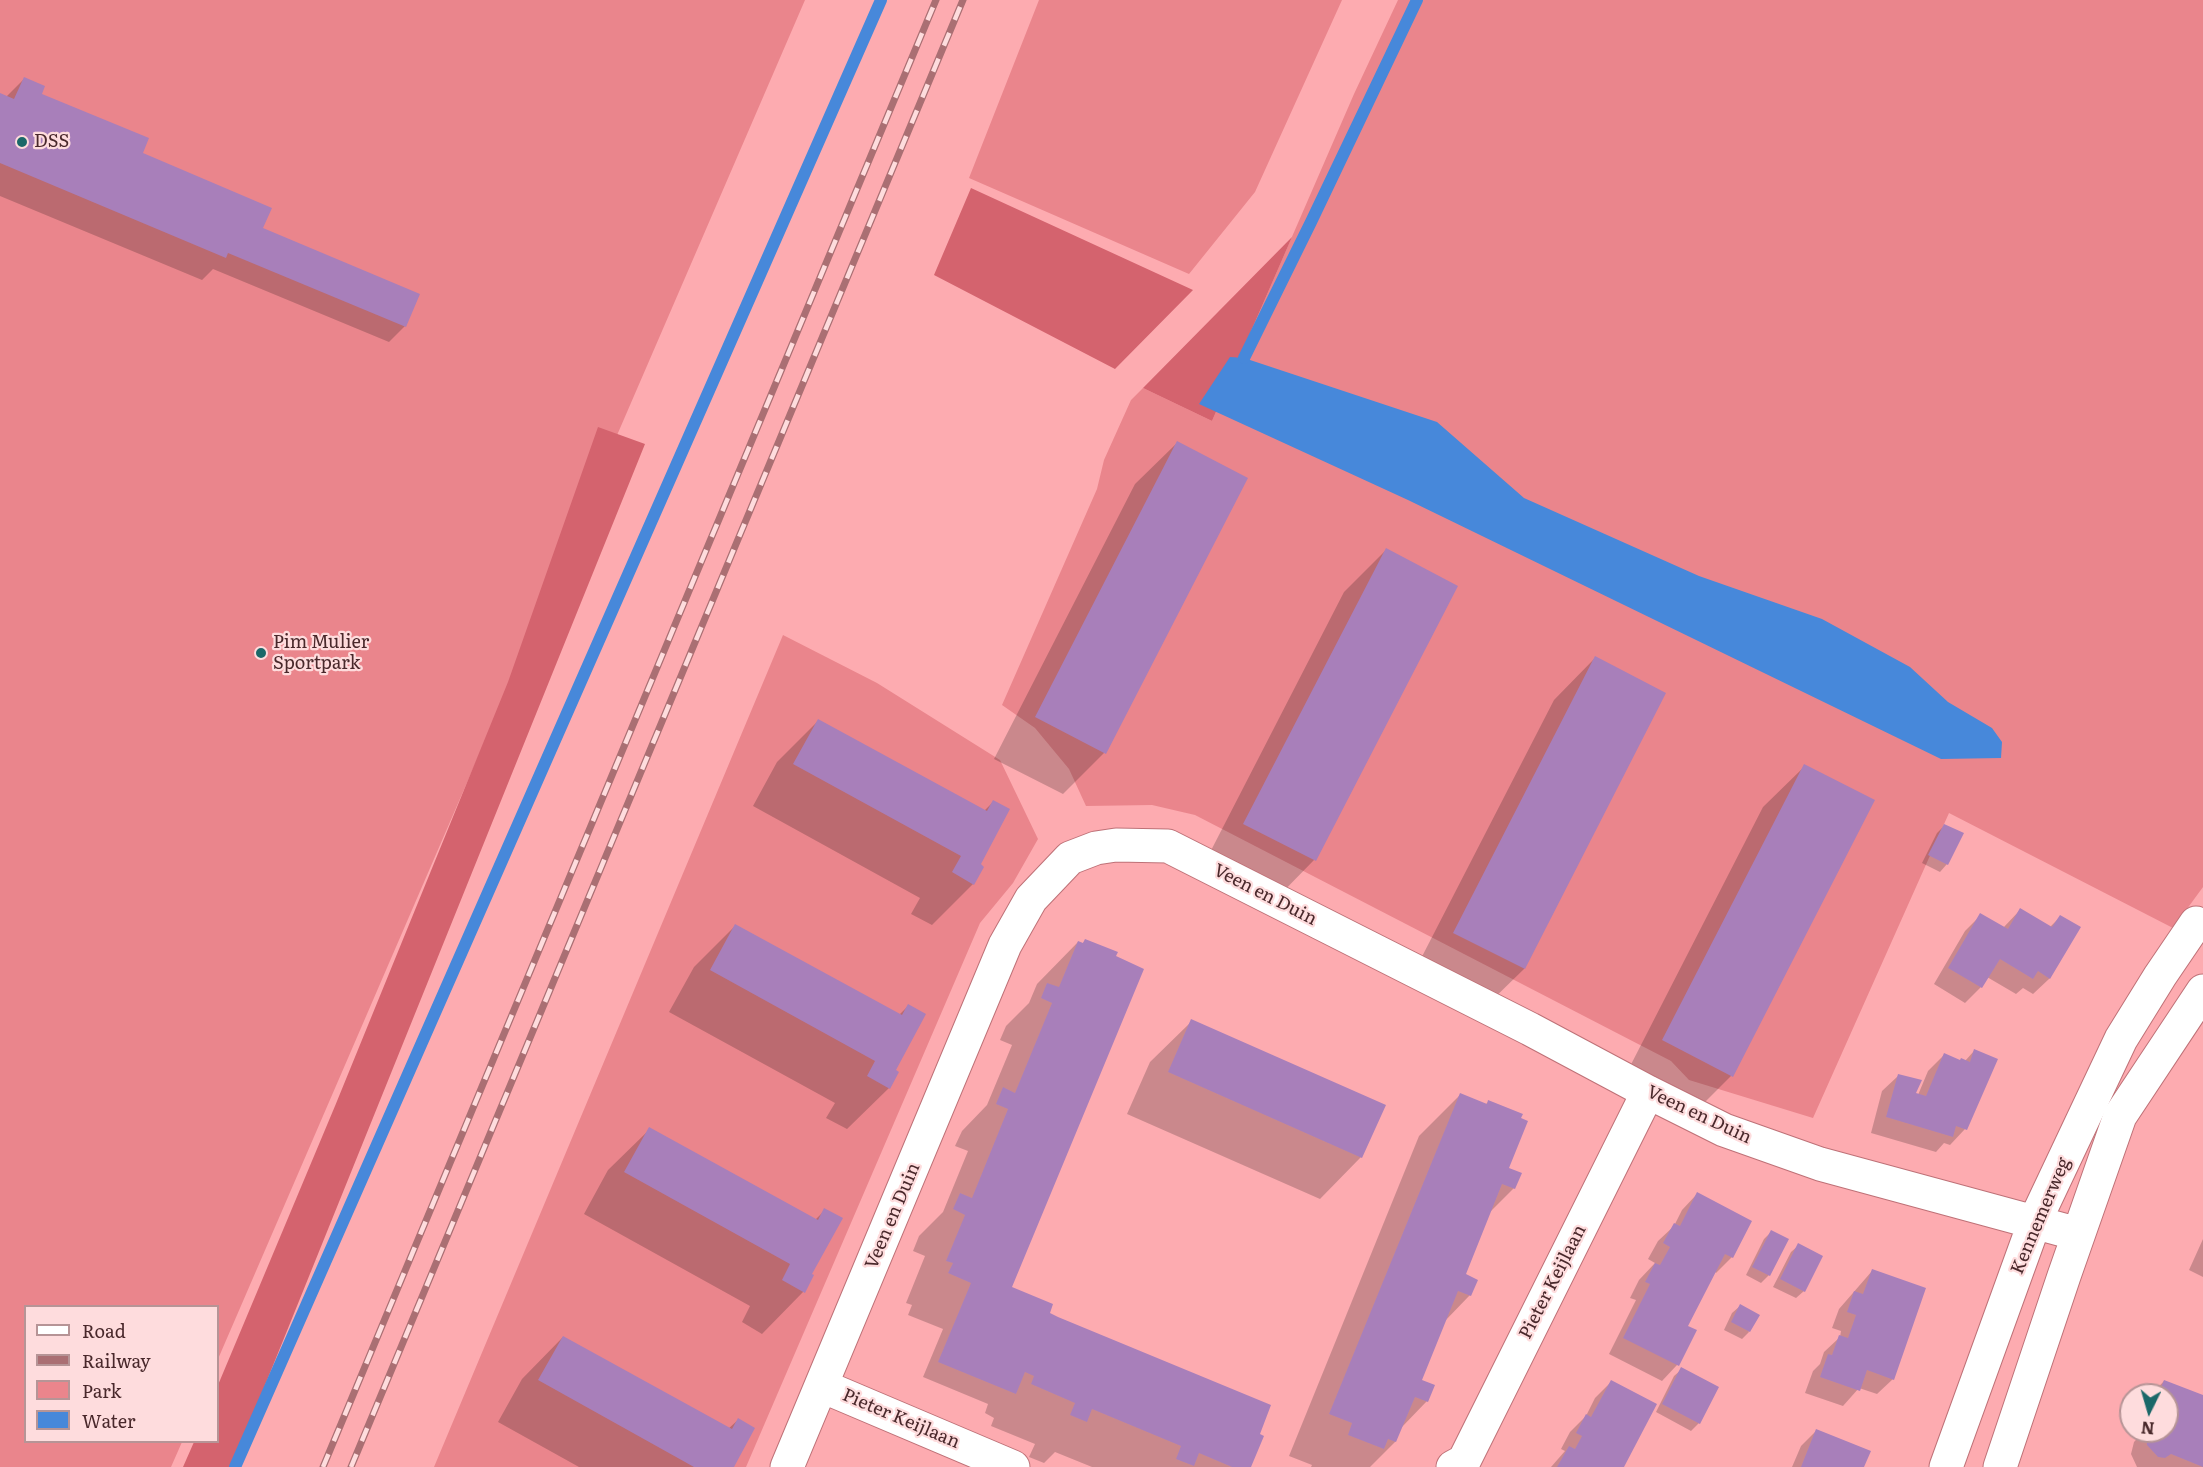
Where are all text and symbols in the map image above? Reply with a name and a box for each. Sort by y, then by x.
place label: DSS [34,131,69,153]
marker: DSS [15,135,29,149]
place label: Pim Mulier Sportpark [273,632,369,674]
marker: Pim Mulier Sportpark [254,646,268,660]
street label: Veen en Duin [1210,860,1320,930]
street label: Veen en Duin [1643,1081,1755,1149]
street label: Kennemerweg [2007,1154,2075,1278]
street label: Veen en Duin [861,1160,925,1272]
street label: Pieter Keijlaan [1515,1221,1591,1343]
legend [24,1305,219,1443]
text: Road [82,1317,126,1344]
text: Railway [82,1347,151,1374]
text: Park [82,1377,121,1404]
north arrow [2119,1383,2179,1443]
street label: Pieter Keijlaan [839,1385,963,1453]
text: Water [82,1407,135,1434]
text: N [2140,1416,2155,1441]

